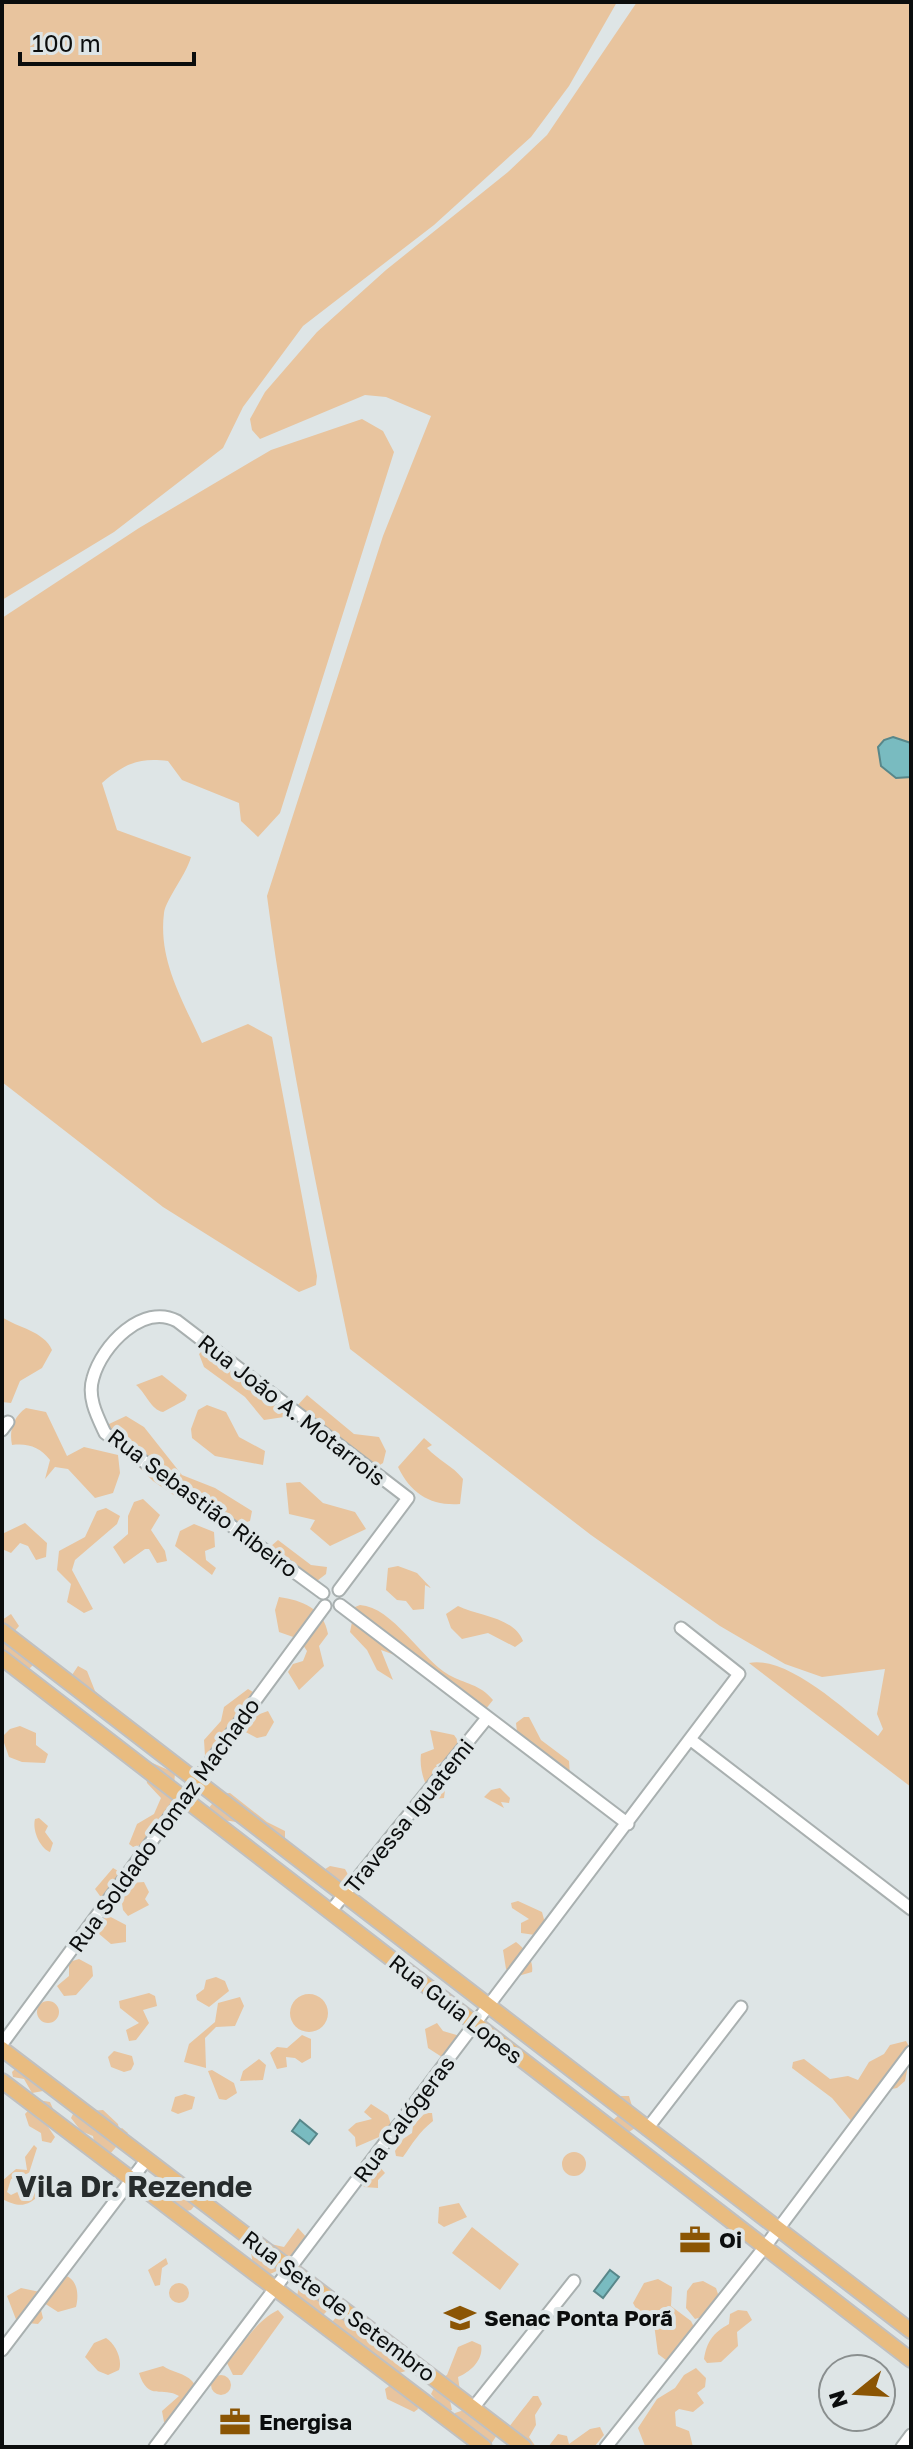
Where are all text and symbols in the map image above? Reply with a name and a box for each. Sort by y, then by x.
scale bar [20,16,194,66]
text: 100 m [32,28,101,57]
street label: Rua João A. Motarrois [193,1328,391,1491]
street label: Rua Sebastião Ribeiro [103,1422,304,1583]
street label: Rua Soldado Tomaz Machado [62,1692,265,1957]
street label: Travessa Iguatemi [338,1733,479,1898]
street label: Rua Guia Lopes [384,1948,528,2069]
street label: Rua Calógeras [347,2050,460,2187]
district label: Vila Dr. Rezende [16,2168,252,2204]
office icon: Oi [678,2223,712,2257]
street label: Rua Sete de Setembro [238,2224,441,2387]
place label: Oi [719,2226,742,2253]
school or university icon: Senac Ponta Porã [443,2301,477,2335]
place label: Senac Ponta Porã [484,2304,673,2331]
north arrow [817,2353,897,2433]
text: N [822,2387,853,2411]
office icon: Energisa [218,2405,252,2439]
place label: Energisa [259,2408,352,2435]

